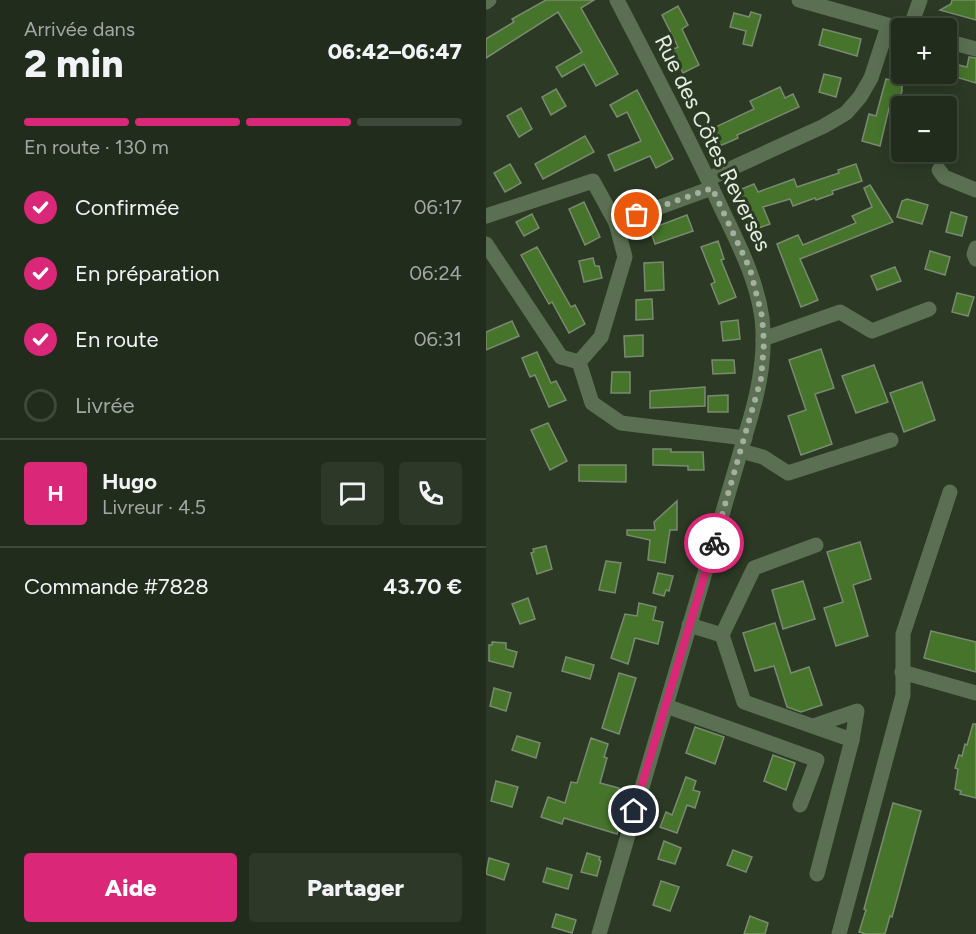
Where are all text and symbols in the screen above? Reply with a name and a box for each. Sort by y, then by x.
text: Arrivée dans [24,17,135,41]
map controls [891,18,957,162]
button: + [891,18,957,84]
street label: Rue des Côtes Reverses [649,30,777,256]
text: 06:42–06:47 [328,38,462,65]
text: 2 min [24,40,124,87]
button: − [891,96,957,162]
text: En route · 130 m [24,135,169,159]
pin [611,189,662,240]
icon: check [24,191,57,224]
text: Confirmée [75,194,179,221]
text: 06:17 [414,195,462,219]
icon: bag [620,198,653,231]
icon: check [24,257,57,290]
text: En préparation [75,260,220,287]
text: 06:24 [409,261,462,285]
icon: check [24,323,57,356]
text: En route [75,326,158,353]
text: 06:31 [414,327,462,351]
text: Livrée [75,392,134,419]
button: chat [321,462,384,525]
button: phone [399,462,462,525]
text: Hugo [102,468,157,495]
text: H [47,480,64,507]
text: Livreur · 4.5 [102,495,206,519]
courier [684,513,744,573]
icon: bike [698,527,731,560]
text: Commande #7828 [24,573,209,600]
text: 43.70 € [383,573,462,600]
pin [608,785,659,836]
icon: home [617,794,650,827]
button: Aide [24,853,237,922]
button: Partager [249,853,462,922]

